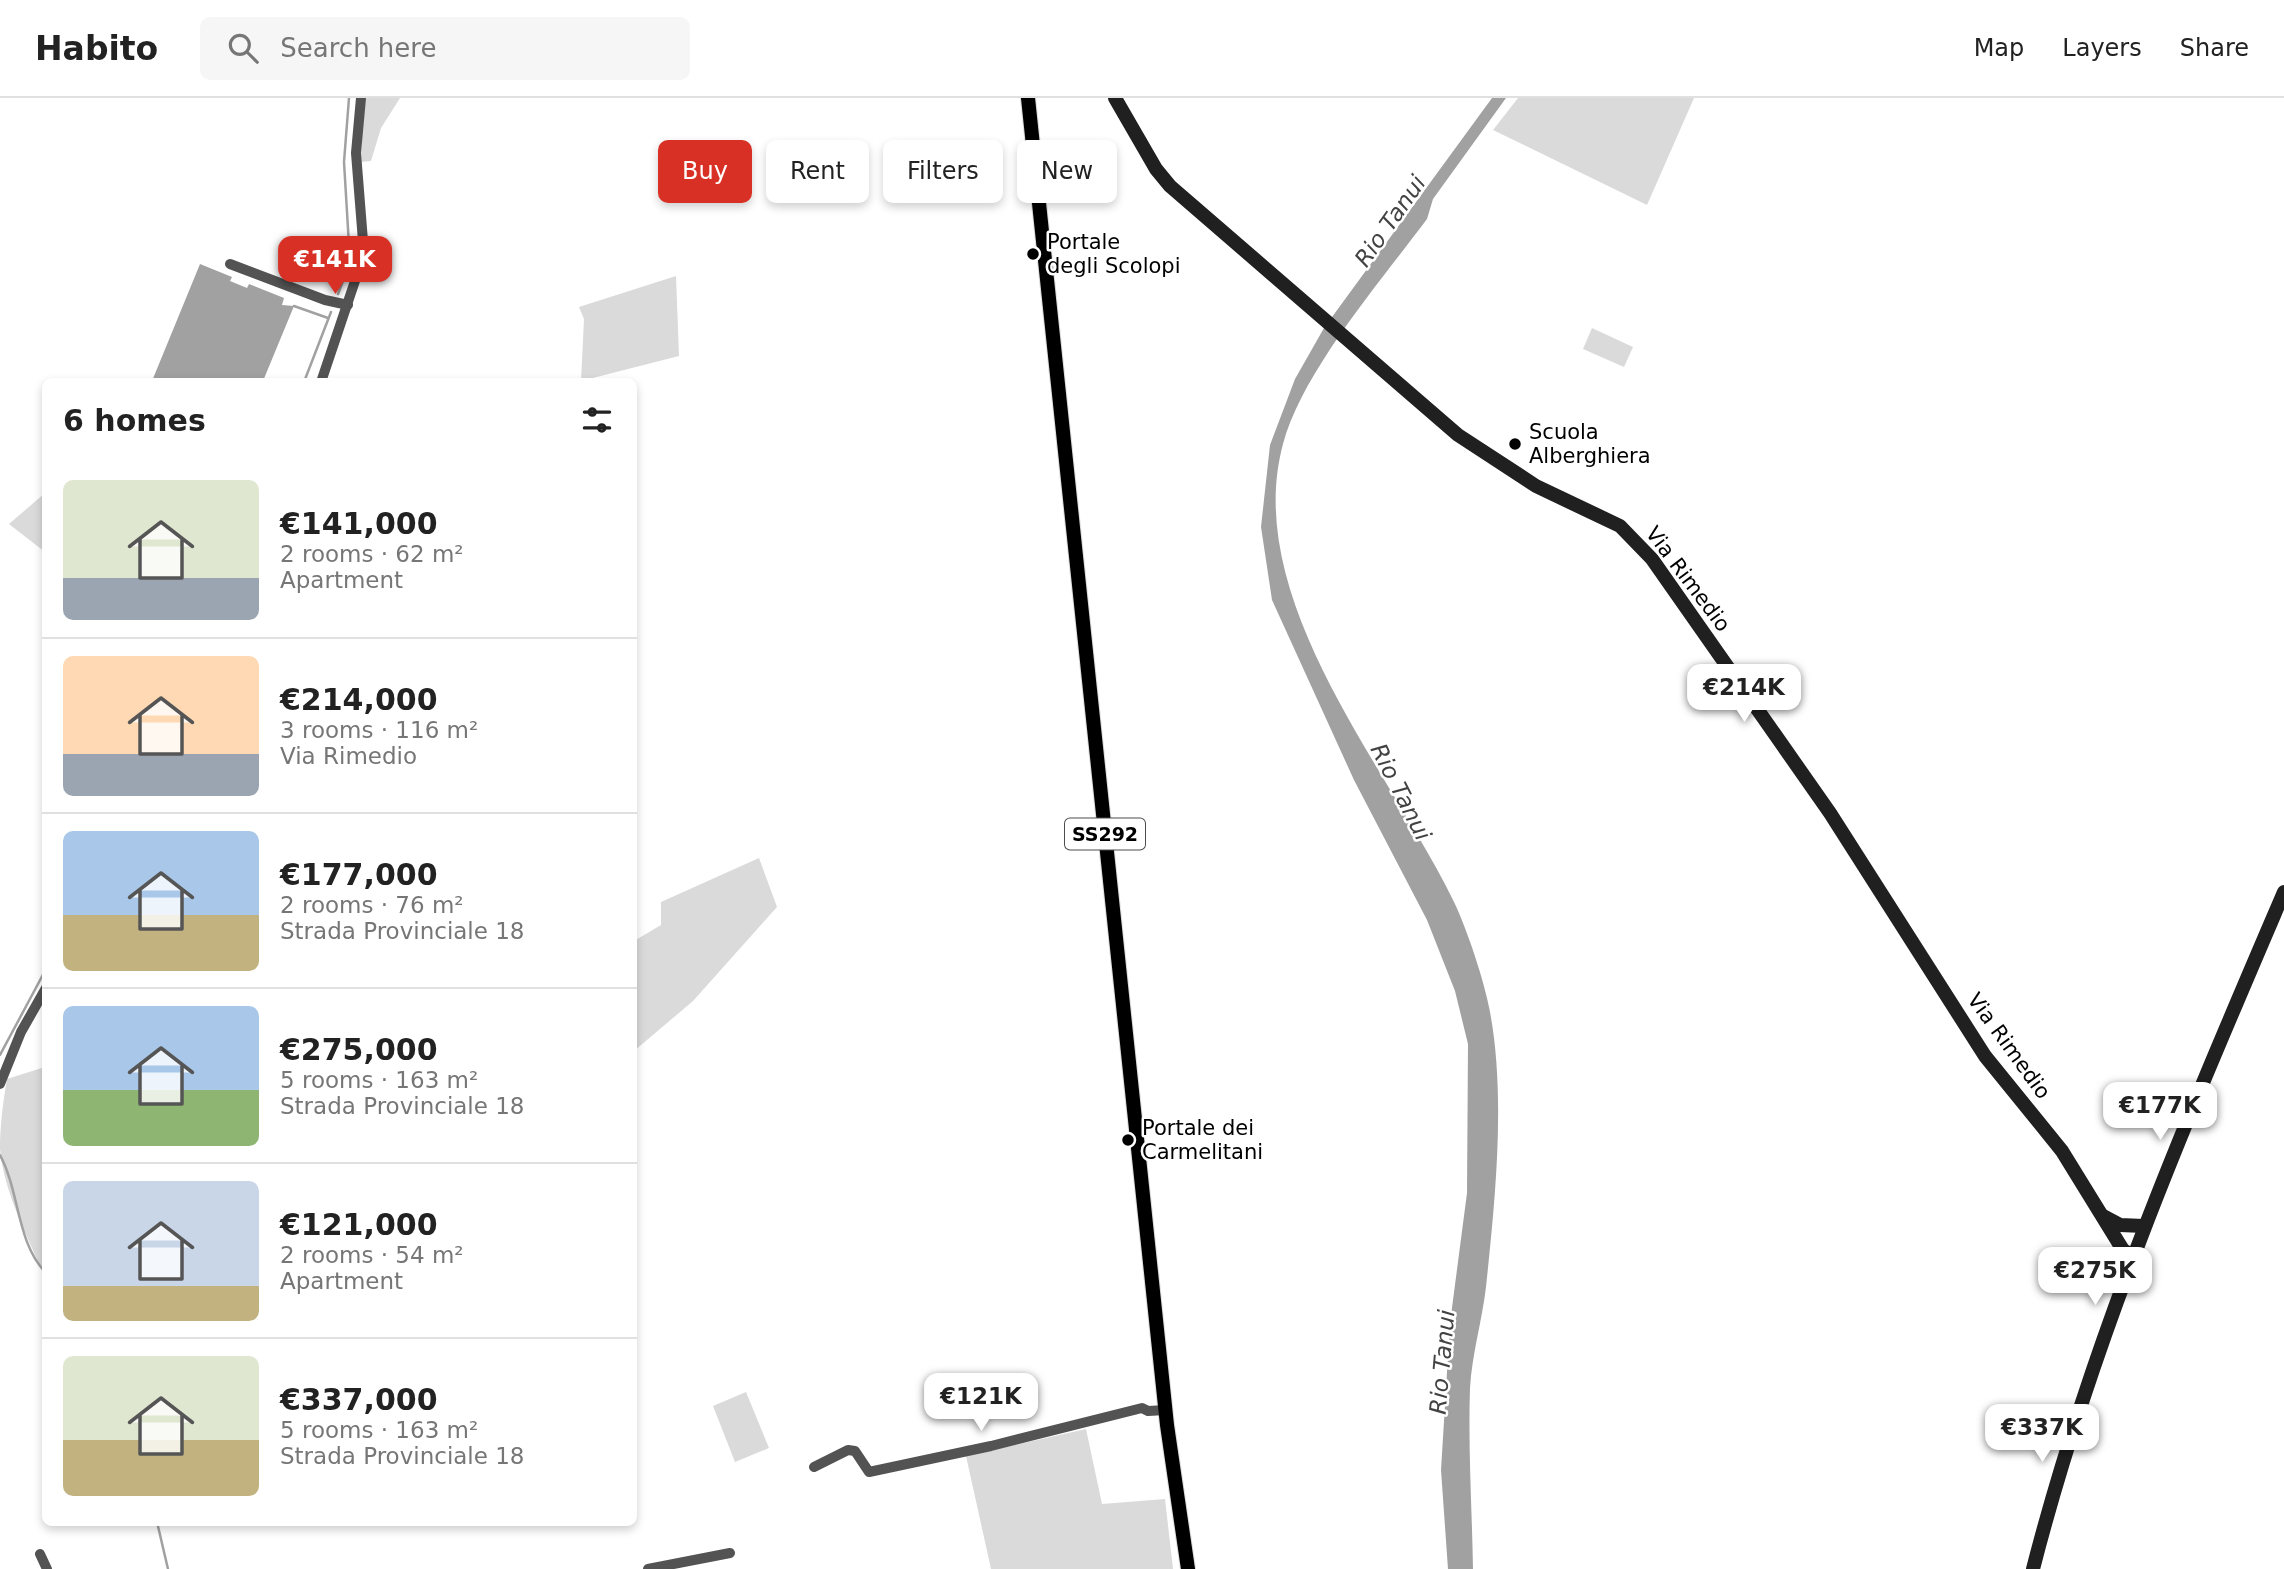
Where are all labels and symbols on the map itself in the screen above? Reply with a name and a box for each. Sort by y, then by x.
water label: Rio Tanui [1349,170,1431,271]
place label: Portale degli Scolopi [1047,230,1181,278]
pin: €141K [286,236,384,296]
marker: Portale degli Scolopi [1025,246,1041,262]
place label: Scuola Alberghiera [1529,420,1651,468]
marker: Scuola Alberghiera [1507,436,1523,452]
street label: Via Rimedio [1641,522,1735,636]
pin: €214K [1695,664,1793,724]
water label: Rio Tanui [1366,739,1437,845]
road number: SS292 [1065,818,1145,849]
street label: Via Rimedio [1963,988,2055,1104]
pin: €177K [2111,1082,2209,1142]
place label: Portale dei Carmelitani [1142,1116,1263,1164]
marker: Portale dei Carmelitani [1120,1132,1136,1148]
pin: €275K [2046,1248,2144,1307]
water label: Rio Tanui [1424,1308,1460,1415]
pin: €121K [932,1374,1030,1433]
pin: €337K [1993,1404,2091,1464]

